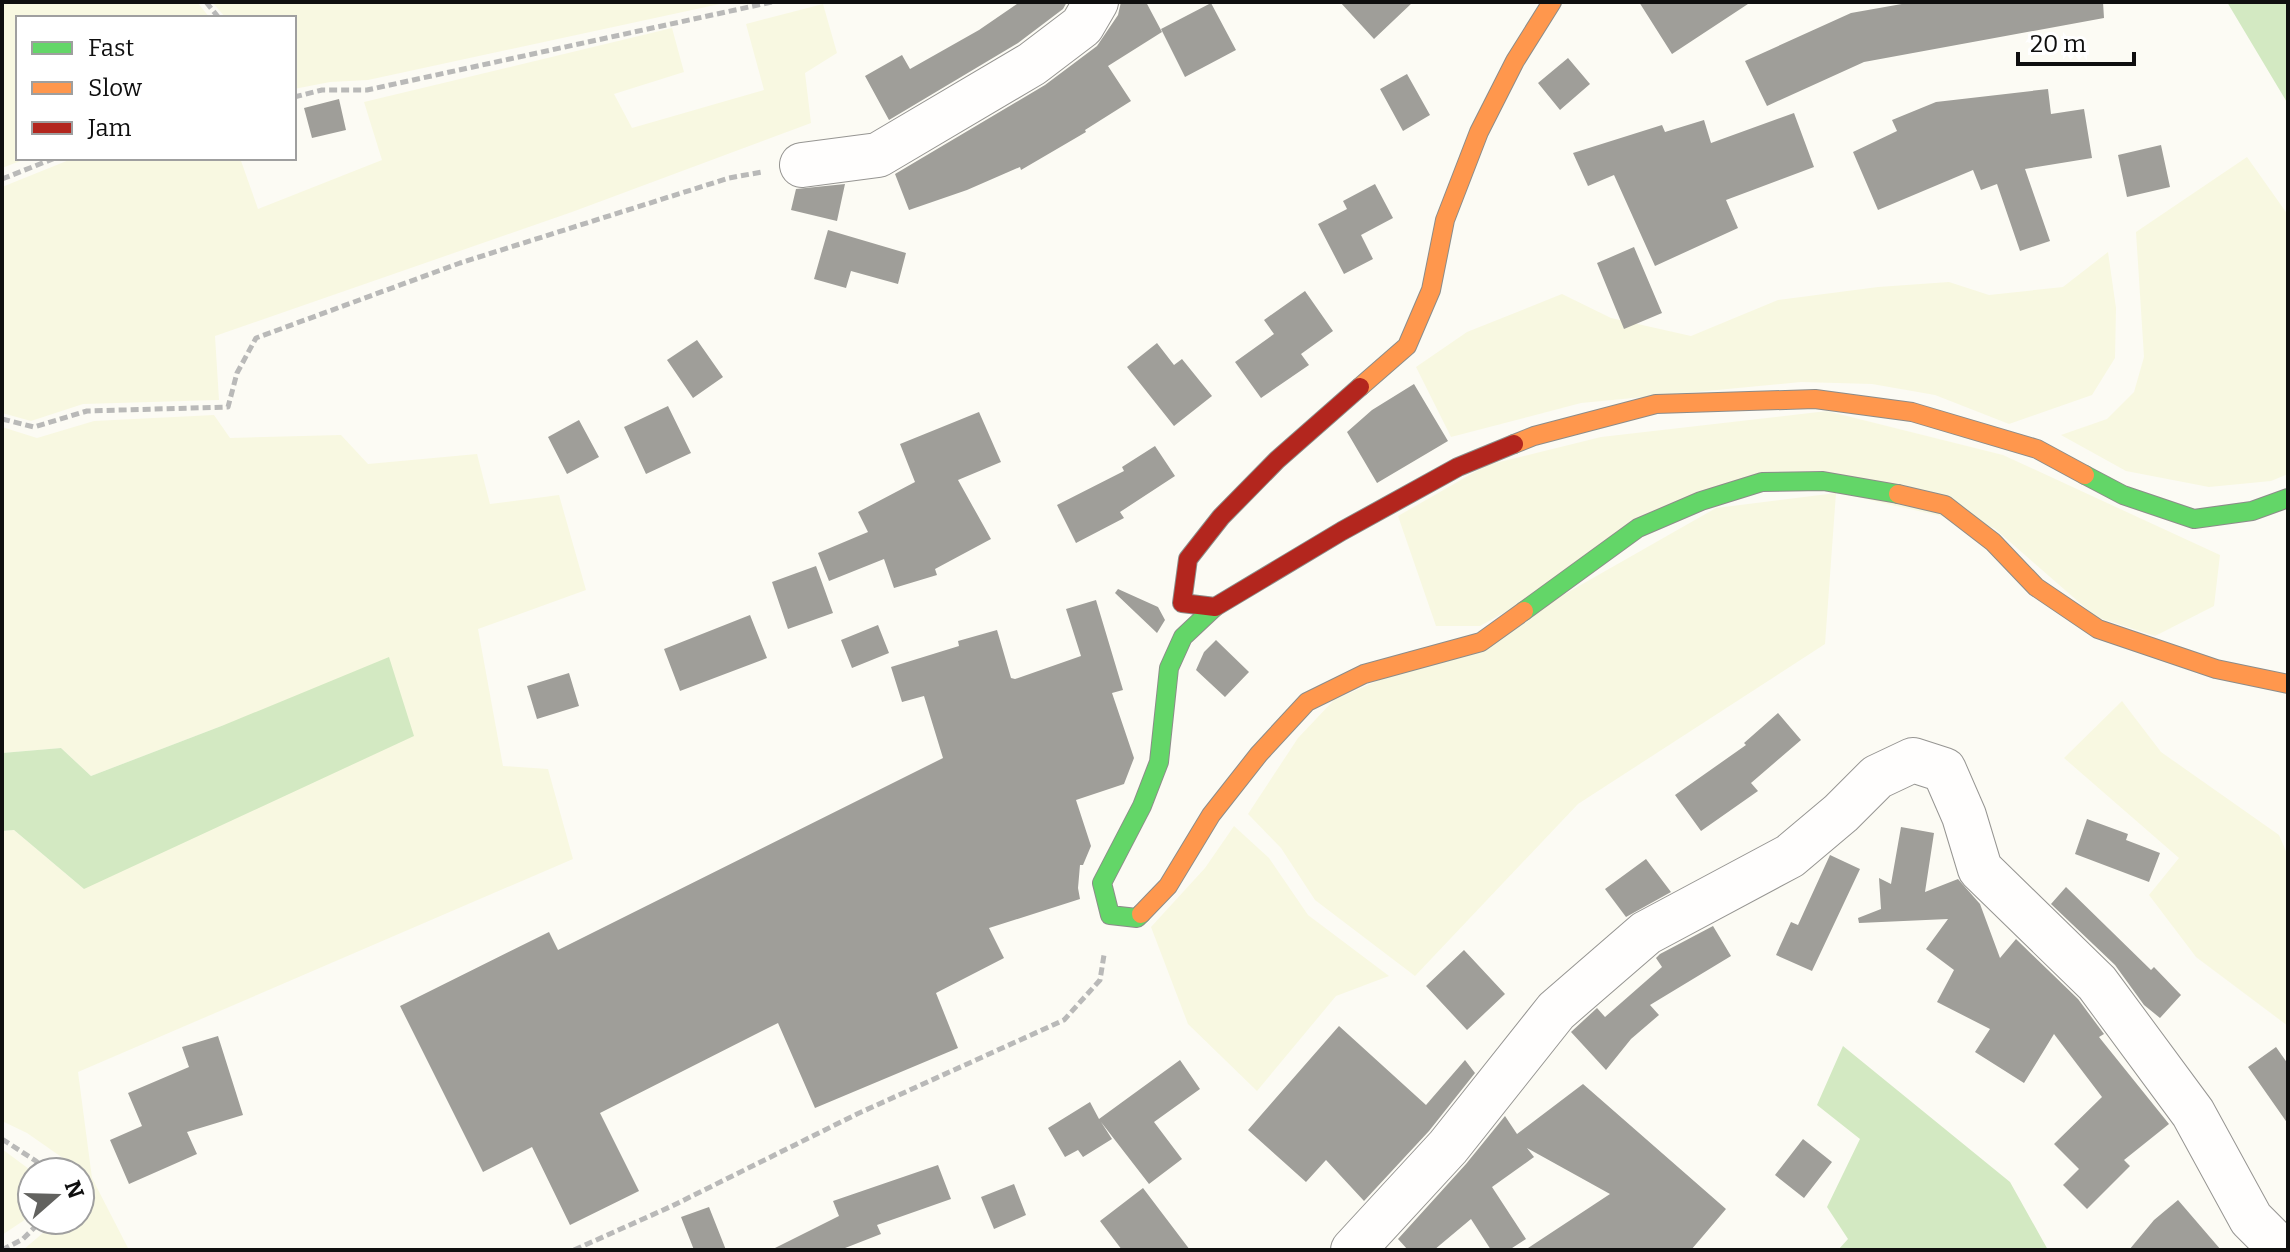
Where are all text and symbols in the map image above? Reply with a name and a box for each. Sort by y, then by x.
legend [16,16,296,160]
scale bar [2018,16,2134,66]
text: 20 m [2030,30,2086,58]
text: Fast [88,34,134,62]
text: Slow [88,74,143,102]
text: Jam [87,114,132,142]
north arrow [16,1156,96,1236]
text: N [59,1177,90,1202]

